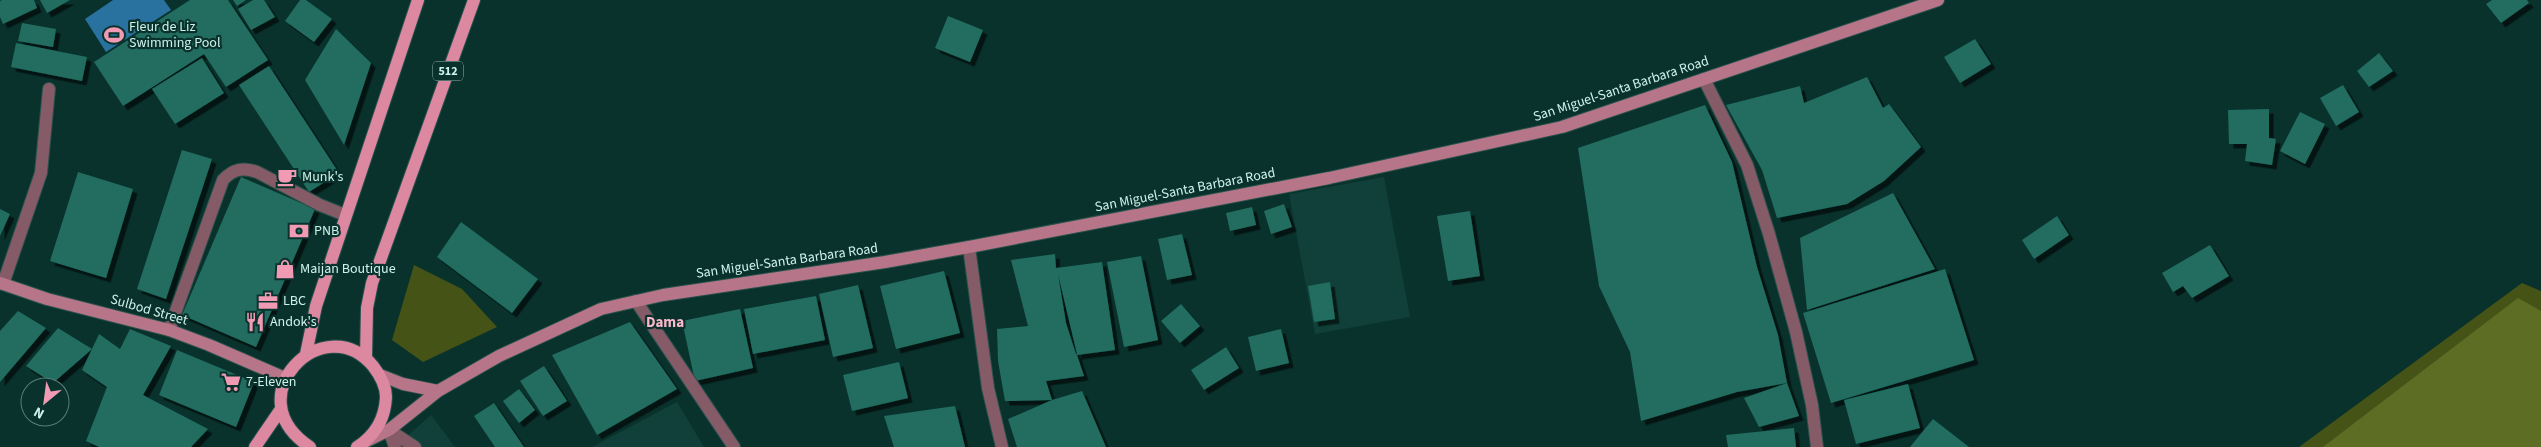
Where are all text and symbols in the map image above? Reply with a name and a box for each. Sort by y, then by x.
place label: Fleur de Liz Swimming Pool [129,17,221,53]
sports icon: Fleur de Liz Swimming Pool [103,24,125,46]
street label: San Miguel-Santa Barbara Road [1531,51,1711,127]
road number: 512 [433,61,463,80]
street label: San Miguel-Santa Barbara Road [1093,163,1277,217]
cafe icon: Munk's [276,166,298,188]
place label: Munk's [302,167,344,187]
bank icon: PNB [288,220,310,242]
place label: PNB [314,221,339,241]
street label: San Miguel-Santa Barbara Road [695,238,879,284]
shop icon: Maijan Boutique [274,258,296,280]
place label: Maijan Boutique [300,259,396,279]
street label: Sulbod Street [108,289,190,331]
office icon: LBC [257,290,279,312]
place label: LBC [283,291,306,311]
restaurant icon: Andok's [244,311,266,333]
place label: Andok's [270,312,317,332]
district label: Dama [646,312,684,333]
supermarket icon: 7-Eleven [220,371,242,393]
place label: 7-Eleven [246,372,296,392]
north arrow [20,377,70,427]
text: N [30,401,48,423]

